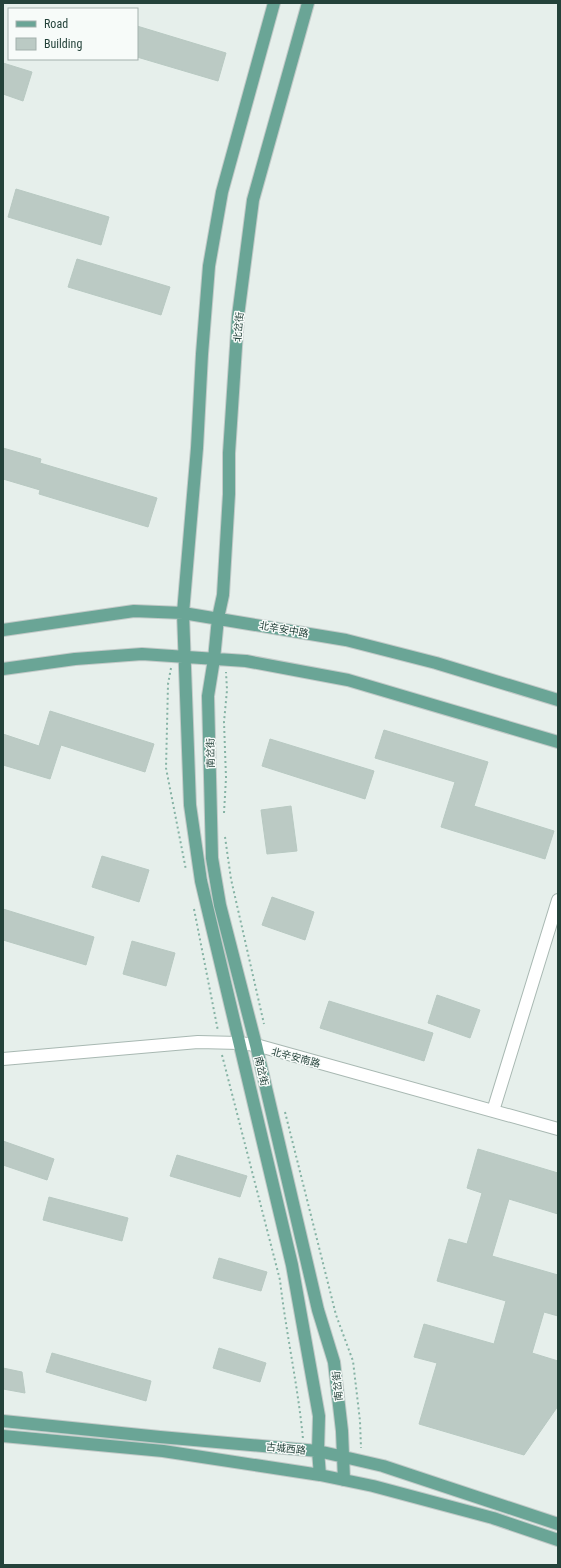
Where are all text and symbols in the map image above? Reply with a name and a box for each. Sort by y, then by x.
legend [8,8,138,60]
text: Road [44,17,68,31]
text: Building [44,37,82,51]
street label: 北岔街 [232,312,245,342]
street label: 北辛安中路 [258,620,309,639]
street label: 南岔街 [205,738,216,768]
street label: 北辛安南路 [270,1046,321,1069]
street label: 南岔街 [253,1055,270,1087]
street label: 南岔街 [330,1370,345,1401]
street label: 古城西路 [265,1441,306,1456]

